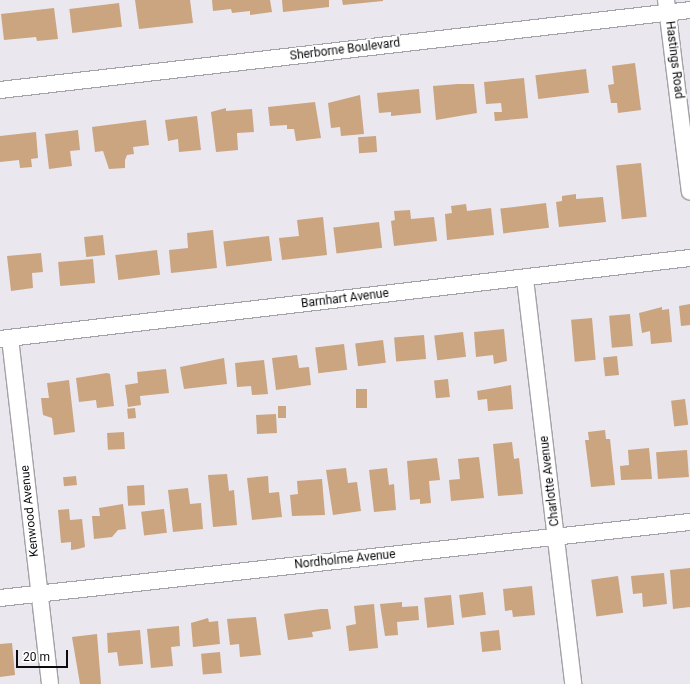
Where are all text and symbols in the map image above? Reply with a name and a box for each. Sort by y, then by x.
street label: Hastings Road [662,20,686,100]
street label: Sherborne Boulevard [289,36,401,64]
street label: Barnhart Avenue [300,286,390,312]
street label: Charlotte Avenue [537,435,563,527]
street label: Kenwood Avenue [18,464,42,558]
street label: Nordholme Avenue [294,548,396,572]
scale bar [18,642,70,668]
text: 20 m [23,650,50,664]

